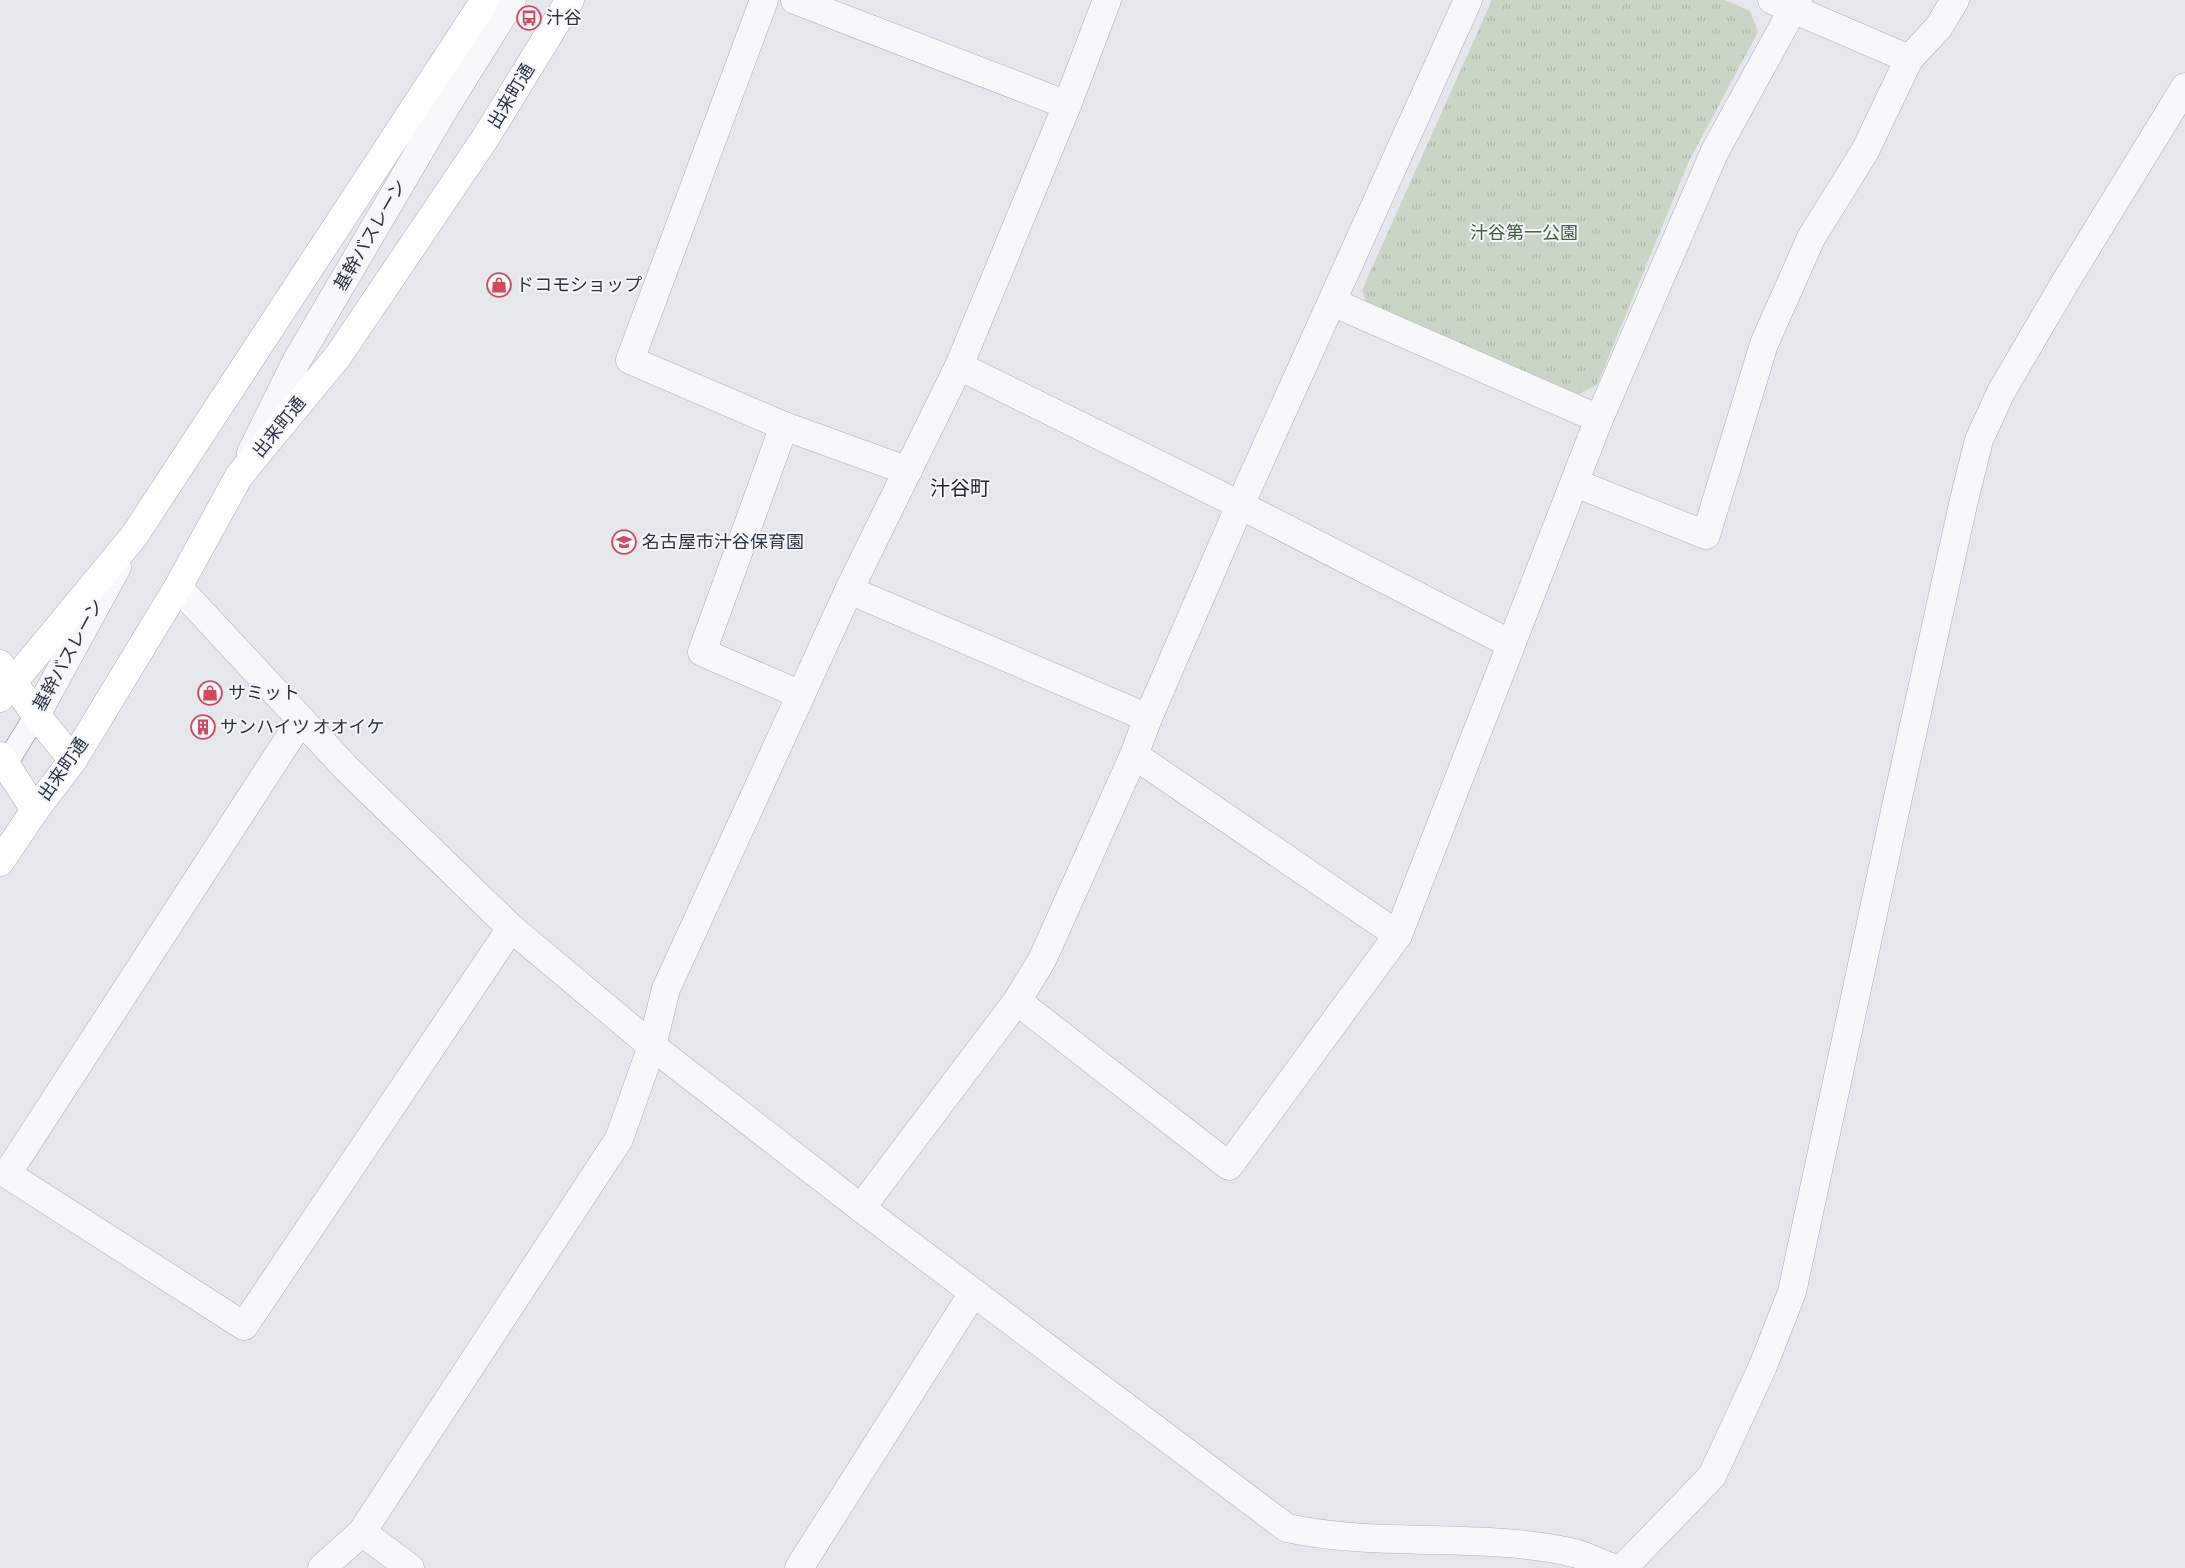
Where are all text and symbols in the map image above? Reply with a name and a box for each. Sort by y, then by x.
bus stop icon: 汁谷 [516,5,542,31]
place label: 汁谷 [546,9,582,28]
street label: 出来町通 [485,61,538,132]
street label: 基幹バスレーン [331,176,410,294]
park label: 汁谷第一公園 [1470,223,1578,243]
shop icon: ドコモショップ [486,272,512,298]
place label: ドコモショップ [516,276,642,295]
street label: 出来町通 [249,393,309,461]
district label: 汁谷町 [930,478,990,499]
school or university icon: 名古屋市汁谷保育園 [611,529,637,555]
place label: 名古屋市汁谷保育園 [642,532,804,552]
street label: 基幹バスレーン [30,596,107,715]
shop icon: サミット [197,680,223,706]
place label: サミット [228,685,300,703]
building icon: サンハイツ オオイケ [190,714,216,740]
place label: サンハイツ オオイケ [220,718,385,737]
street label: 出来町通 [35,734,92,804]

